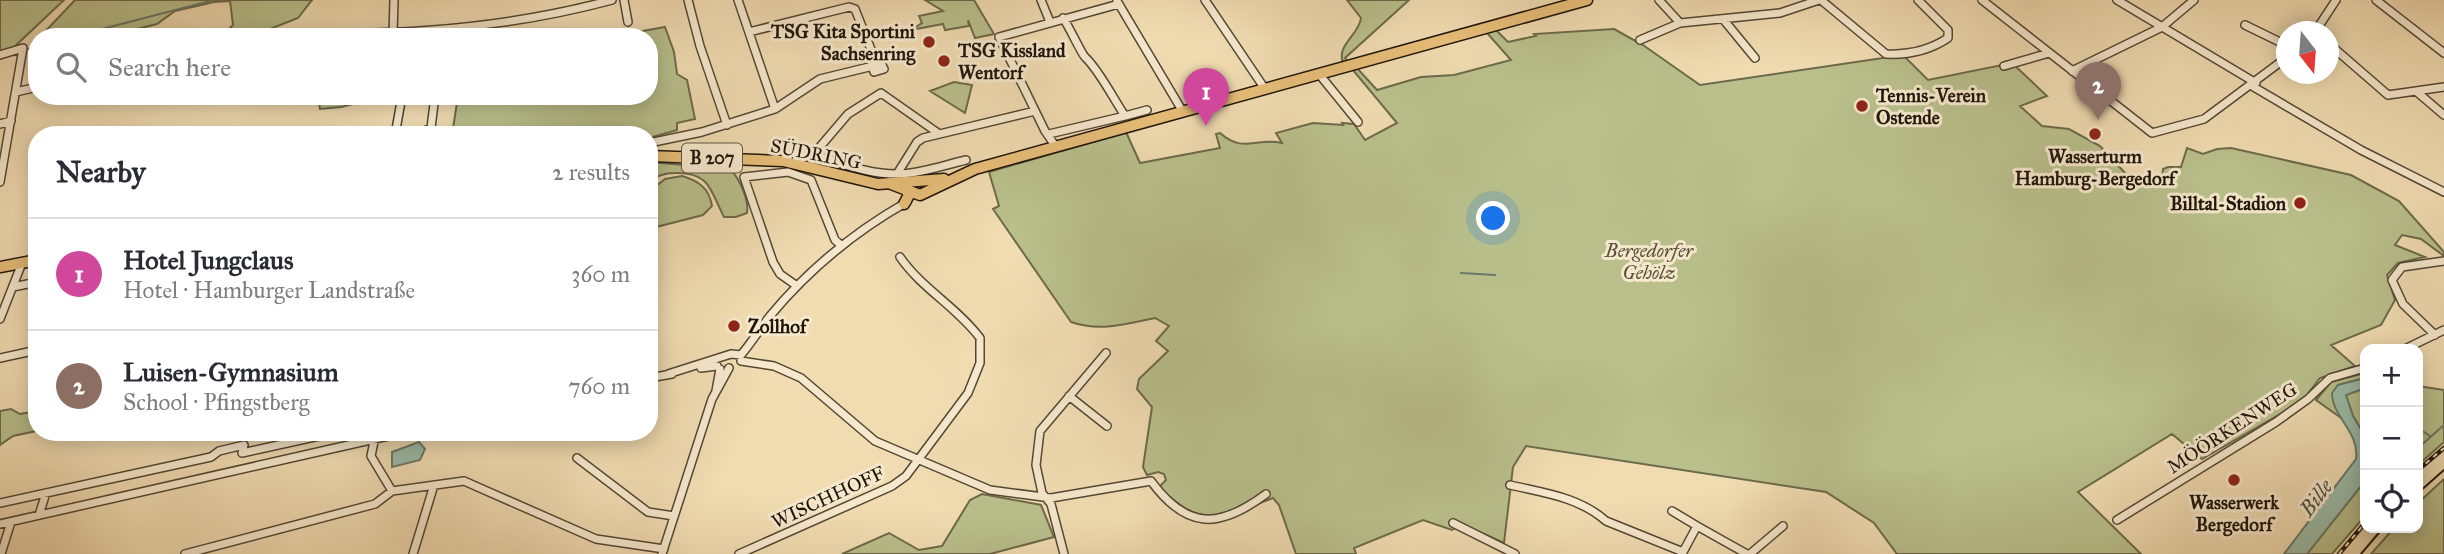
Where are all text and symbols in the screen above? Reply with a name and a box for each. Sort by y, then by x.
place label: TSG Kita Sportini Sachsenring [770,20,916,66]
north arrow [2276,21,2339,84]
search box [28,28,658,105]
marker: TSG Kita Sportini Sachsenring [921,34,937,50]
place label: TSG Kissland Wentorf [957,39,1066,84]
icon: search [52,48,90,86]
text: Search here [108,51,231,83]
marker: TSG Kissland Wentorf [936,53,952,69]
pin: 2 [2075,62,2121,120]
pin: 1 [1183,68,1229,126]
place label: Tennis-Verein Ostende [1875,84,1987,129]
marker: Tennis-Verein Ostende [1854,98,1870,114]
marker: Wasserturm Hamburg-Bergedorf [2087,126,2103,142]
street label: SÜDRING [769,134,863,174]
road number: B 207 [682,144,742,173]
place label: Wasserturm Hamburg-Bergedorf [2015,145,2179,191]
text: Nearby [56,154,146,190]
text: 2 results [552,158,630,186]
place label: Billtal-Stadion [2170,192,2287,215]
marker: Billtal-Stadion [2292,195,2308,211]
your location [1476,201,1510,235]
park label: Bergedorfer Gehölz [1604,239,1694,284]
text: Hotel Jungclaus [123,244,293,276]
text: 1 [74,260,84,288]
text: 360 m [571,260,630,288]
text: Hotel · Hamburger Landstraße [123,276,415,304]
place label: Zollhof [748,315,810,338]
marker: Zollhof [726,318,742,334]
map controls [2360,344,2423,533]
button: + [2360,344,2423,407]
text: Luisen-Gymnasium [123,356,339,388]
text: 2 [73,372,85,400]
text: 760 m [568,372,630,400]
street label: MÖÖRKENWEG [2163,377,2301,479]
text: School · Pfingstberg [123,388,309,416]
button: − [2360,407,2423,470]
street label: WISCHHOFF [768,461,889,533]
button: locate [2360,470,2423,533]
marker: Wasserwerk Bergedorf [2226,472,2242,488]
water label: Bille [2293,474,2339,522]
place label: Wasserwerk Bergedorf [2189,491,2280,537]

